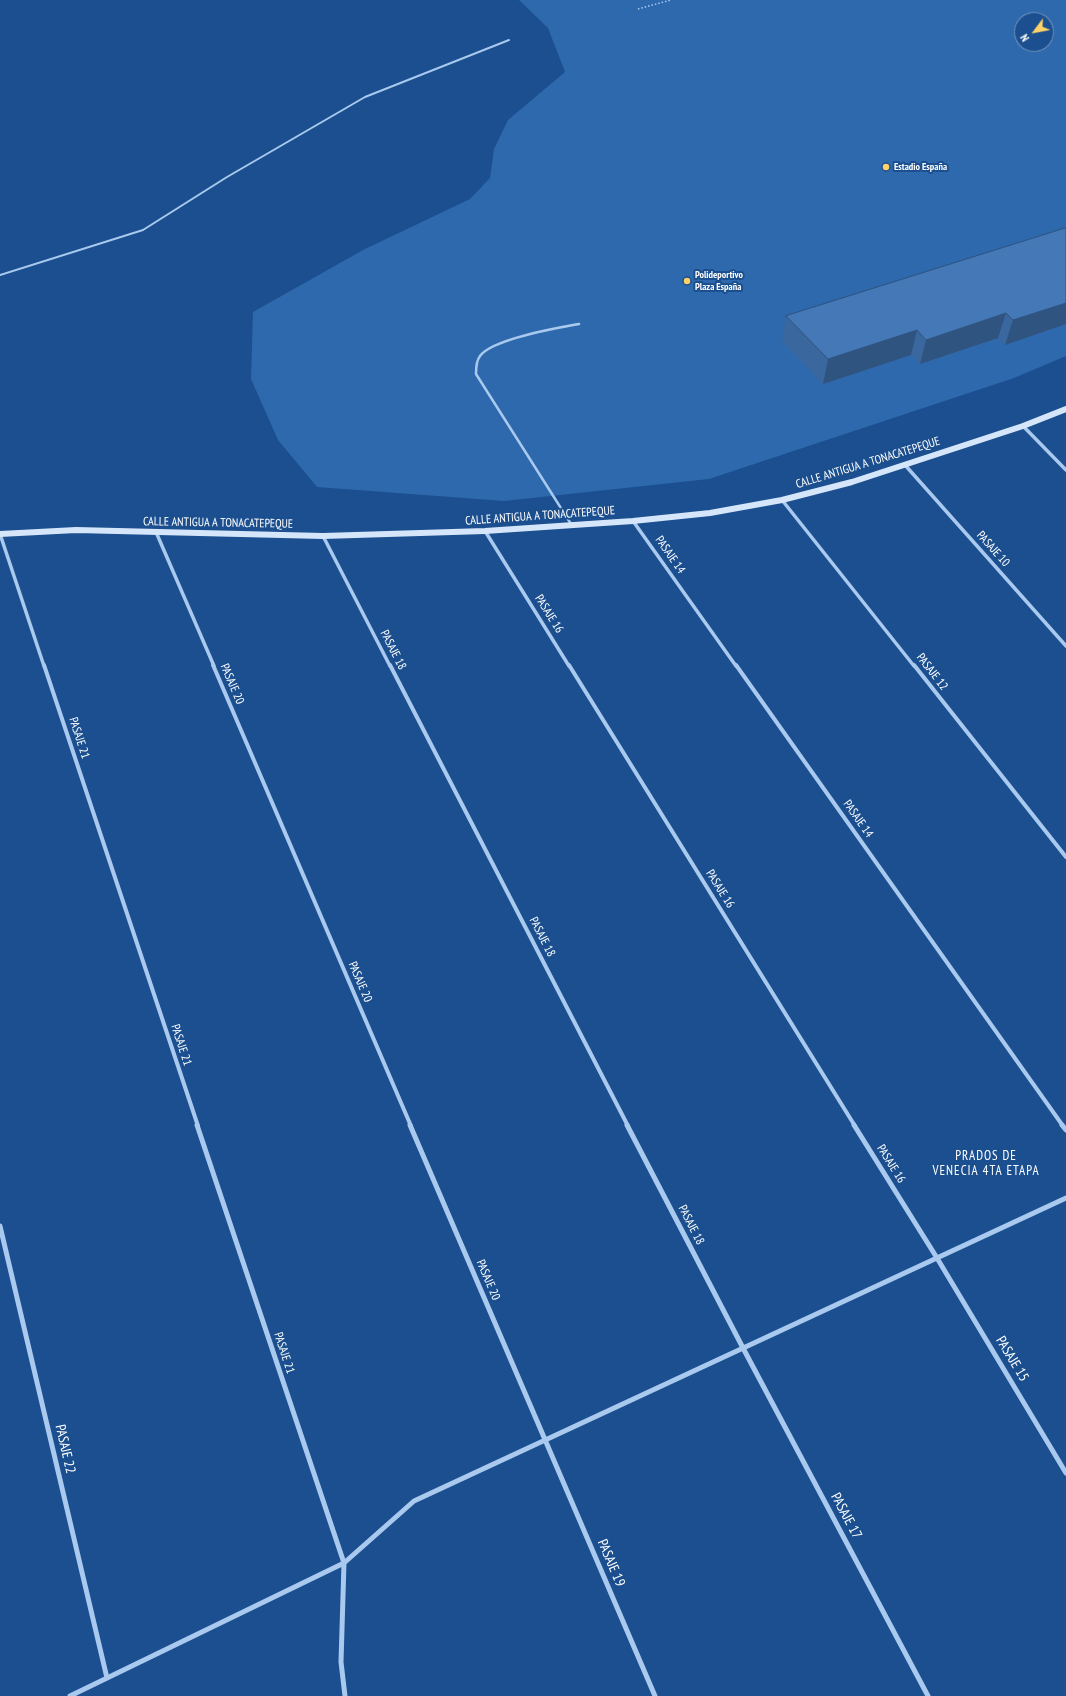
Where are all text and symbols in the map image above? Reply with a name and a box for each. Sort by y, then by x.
north arrow [1014,12,1054,52]
text: N [1017,32,1032,44]
place label: Estadio España [894,161,947,173]
marker: Estadio España [881,162,891,172]
place label: Polideportivo Plaza España [695,269,743,292]
marker: Polideportivo Plaza España [682,276,692,286]
street label: CALLE ANTIGUA A TONACATEPEQUE [794,434,942,492]
street label: CALLE ANTIGUA A TONACATEPEQUE [465,504,615,528]
street label: CALLE ANTIGUA A TONACATEPEQUE [143,514,293,532]
street label: PASAJE 10 [973,528,1013,570]
street label: PASAJE 14 [652,533,688,577]
street label: PASAJE 16 [532,592,566,636]
street label: PASAJE 18 [377,628,409,672]
street label: PASAJE 12 [913,651,951,693]
street label: PASAJE 20 [217,662,247,706]
street label: PASAJE 21 [66,715,92,761]
street label: PASAJE 14 [840,797,876,841]
street label: PASAJE 16 [703,867,737,911]
street label: PASAJE 18 [526,915,558,959]
street label: PASAJE 20 [345,960,375,1004]
street label: PASAJE 21 [168,1022,194,1068]
street label: PASAJE 16 [874,1142,908,1186]
district label: PRADOS DE VENECIA 4TA ETAPA [932,1148,1040,1179]
street label: PASAJE 18 [675,1203,707,1247]
street label: PASAJE 20 [473,1258,503,1302]
street label: PASAJE 21 [271,1330,297,1376]
street label: PASAJE 15 [992,1333,1032,1385]
street label: PASAJE 22 [51,1423,79,1475]
street label: PASAJE 17 [827,1490,865,1542]
street label: PASAJE 19 [594,1537,628,1589]

